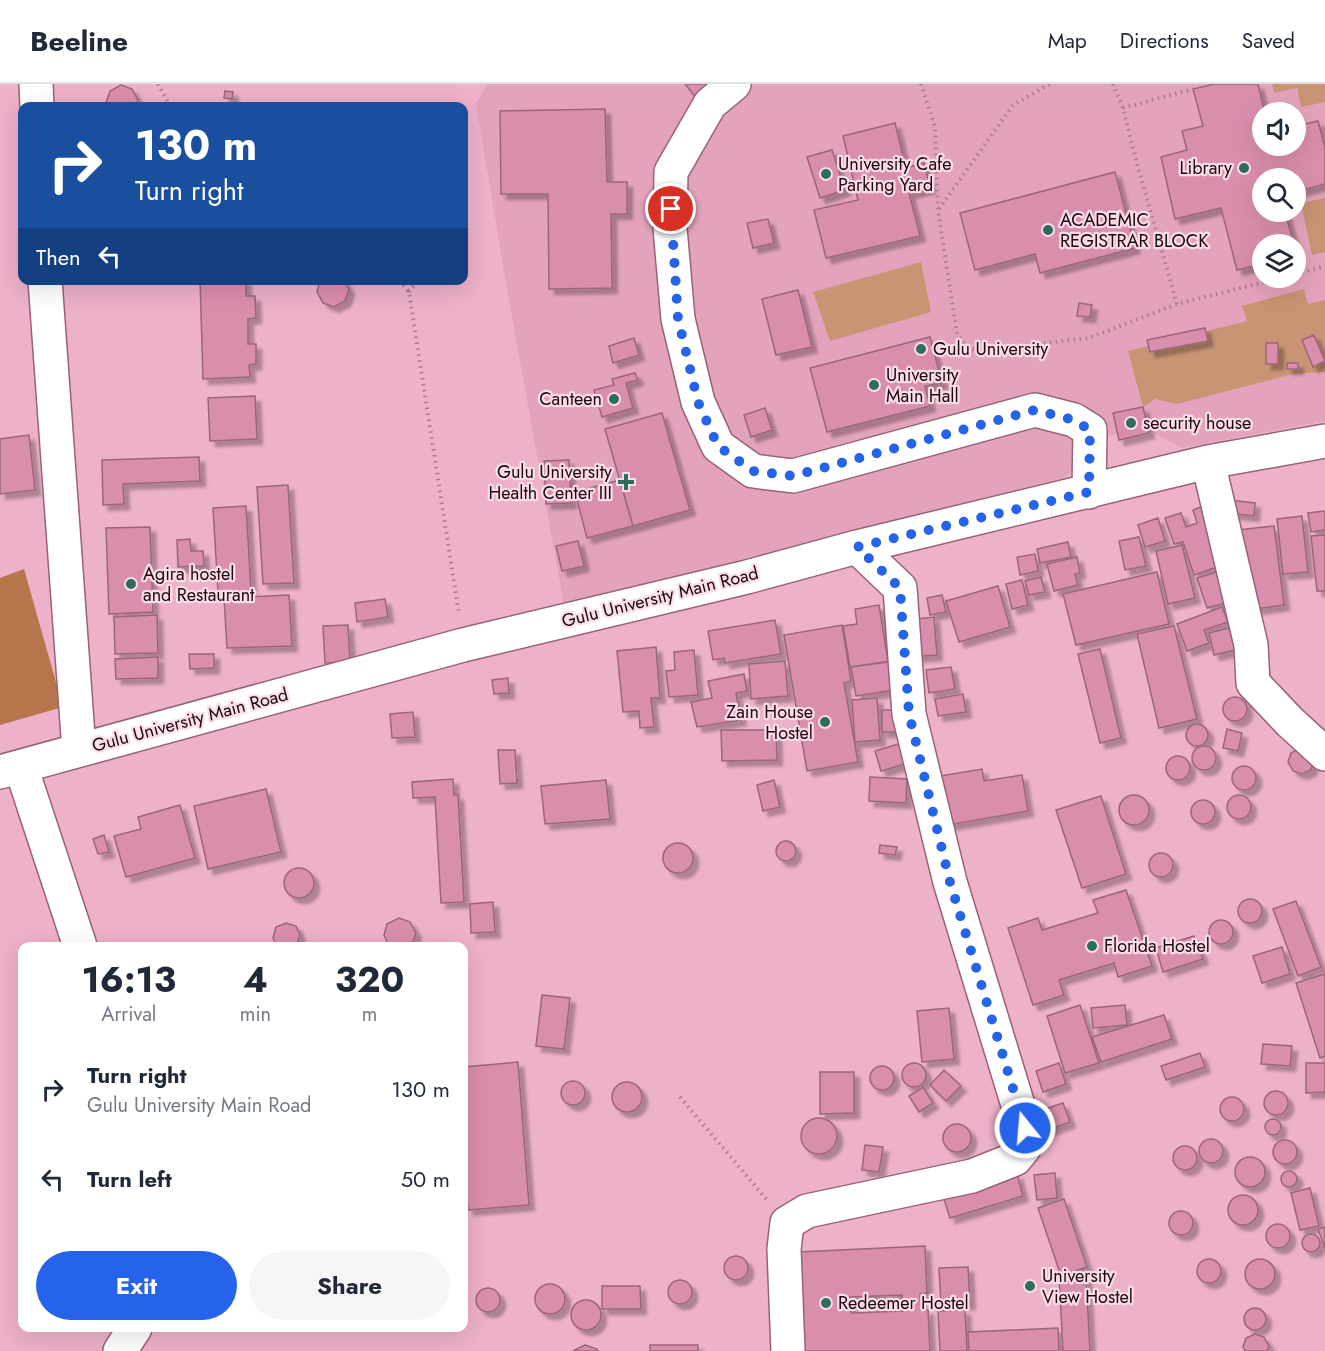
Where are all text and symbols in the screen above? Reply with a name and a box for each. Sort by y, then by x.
text: Beeline [30,21,128,62]
text: Map [1048,26,1087,56]
text: Directions [1120,26,1209,56]
text: Saved [1242,26,1295,56]
map controls [1252,102,1306,288]
button: sound [1252,102,1306,156]
text: 130 m [135,115,257,176]
icon: right [36,126,114,204]
place label: University Cafe Parking Yard [838,151,951,198]
place label: Library [1179,155,1232,181]
marker: Library [1237,161,1251,175]
marker: University Cafe Parking Yard [819,167,833,181]
button: search [1252,168,1306,222]
text: Turn right [135,171,243,210]
pin [645,183,696,234]
icon: arrive [654,192,687,225]
place label: ACADEMIC REGISTRAR BLOCK [1060,207,1209,254]
marker: ACADEMIC REGISTRAR BLOCK [1041,223,1055,237]
button: layers [1252,234,1306,288]
icon: left [93,240,126,273]
text: Then [36,241,81,273]
place label: Gulu University [933,336,1048,362]
marker: Gulu University [914,342,928,356]
place label: University Main Hall [886,362,959,409]
marker: University Main Hall [867,378,881,392]
place label: Canteen [539,386,602,412]
marker: Canteen [607,392,621,406]
place label: security house [1143,410,1251,436]
marker: security house [1124,416,1138,430]
place label: Gulu University Health Center III [488,459,612,506]
marker: Gulu University Health Center III [617,473,635,491]
street label: Gulu University Main Road [559,560,761,634]
place label: Agira hostel and Restaurant [143,561,255,608]
marker: Agira hostel and Restaurant [124,577,138,591]
street label: Gulu University Main Road [89,681,291,759]
place label: Zain House Hostel [726,699,813,746]
marker: Zain House Hostel [818,715,832,729]
place label: Florida Hostel [1104,933,1210,959]
marker: Florida Hostel [1085,939,1099,953]
text: 16:13 [82,953,176,1005]
text: 4 [243,953,268,1005]
text: 320 [335,953,404,1005]
text: Arrival [101,1000,156,1029]
text: min [240,1000,271,1029]
text: m [362,1000,377,1029]
text: Turn right [87,1059,187,1091]
icon: right [36,1073,69,1106]
text: 130 m [391,1073,450,1105]
text: Gulu University Main Road [87,1091,312,1120]
position arrow [993,1096,1057,1160]
icon: left [36,1163,69,1196]
text: Turn left [87,1163,172,1195]
text: 50 m [401,1163,450,1195]
button: Exit [36,1251,237,1320]
button: Share [249,1251,450,1320]
place label: University View Hostel [1042,1263,1133,1310]
marker: University View Hostel [1023,1279,1037,1293]
place label: Redeemer Hostel [838,1290,969,1316]
marker: Redeemer Hostel [819,1296,833,1310]

